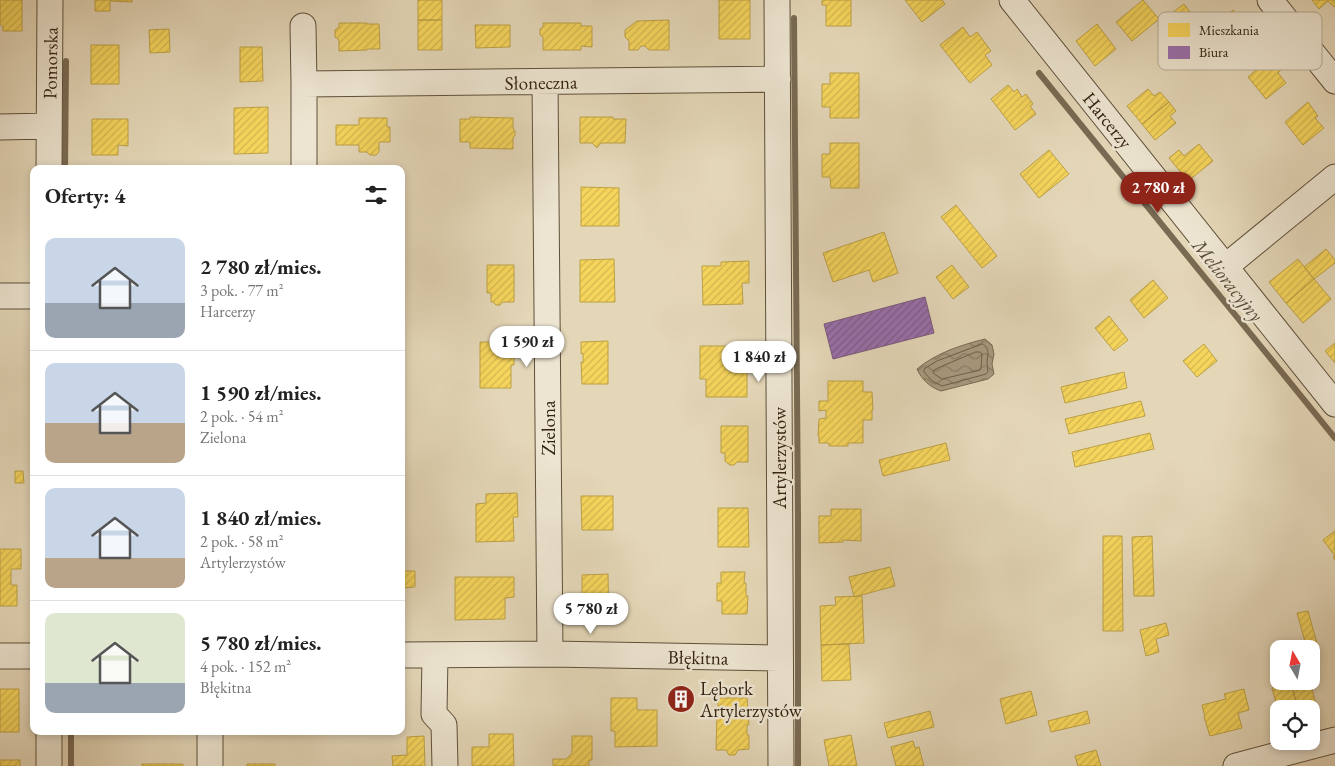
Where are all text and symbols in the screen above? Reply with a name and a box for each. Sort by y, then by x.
legend [1158,12,1322,70]
text: Mieszkania [1199,21,1259,39]
street label: Pomorska [37,26,64,99]
text: Biura [1199,43,1229,61]
street label: Słoneczna [504,69,578,96]
street label: Harcerzy [1077,87,1138,154]
pin: 2 780 zł [1106,172,1210,214]
text: 2 780 zł [1131,177,1185,198]
icon: filters [362,181,390,209]
text: Oferty: 4 [45,182,125,209]
water label: Melioracyjny [1186,232,1269,327]
text: 2 780 zł/mies. [200,253,322,280]
icon: home [85,258,145,318]
text: 3 pok. · 77 m² [200,280,283,301]
text: Harcerzy [200,301,256,322]
pin: 1 590 zł [475,326,579,368]
text: 1 590 zł [500,331,554,352]
pin: 1 840 zł [707,340,811,383]
text: 1 840 zł [732,346,786,367]
text: 1 590 zł/mies. [200,379,322,406]
icon: home [85,383,145,443]
street label: Zielona [536,400,561,456]
text: 2 pok. · 54 m² [200,406,283,427]
street label: Artylerzystów [767,406,792,510]
text: Zielona [200,427,246,448]
text: 1 840 zł/mies. [200,504,322,531]
icon: home [85,508,145,568]
text: 2 pok. · 58 m² [200,531,283,552]
text: Artylerzystów [200,552,286,573]
pin: 5 780 zł [539,592,643,635]
text: 5 780 zł [564,598,618,619]
text: 5 780 zł/mies. [200,629,322,656]
icon: home [85,633,145,693]
north arrow [1270,640,1320,690]
map controls [1270,640,1320,750]
street label: Błękitna [667,644,729,671]
text: 4 pok. · 152 m² [200,656,291,677]
place label: Lębork Artylerzystów [699,676,803,723]
text: Błękitna [200,677,251,698]
building icon: Lębork Artylerzystów [666,684,696,714]
button: locate [1270,700,1320,750]

